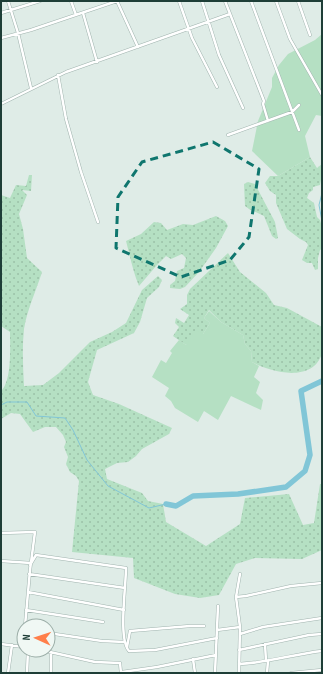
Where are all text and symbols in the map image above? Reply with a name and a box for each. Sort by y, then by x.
north arrow [16,618,56,658]
text: N [20,634,33,641]

